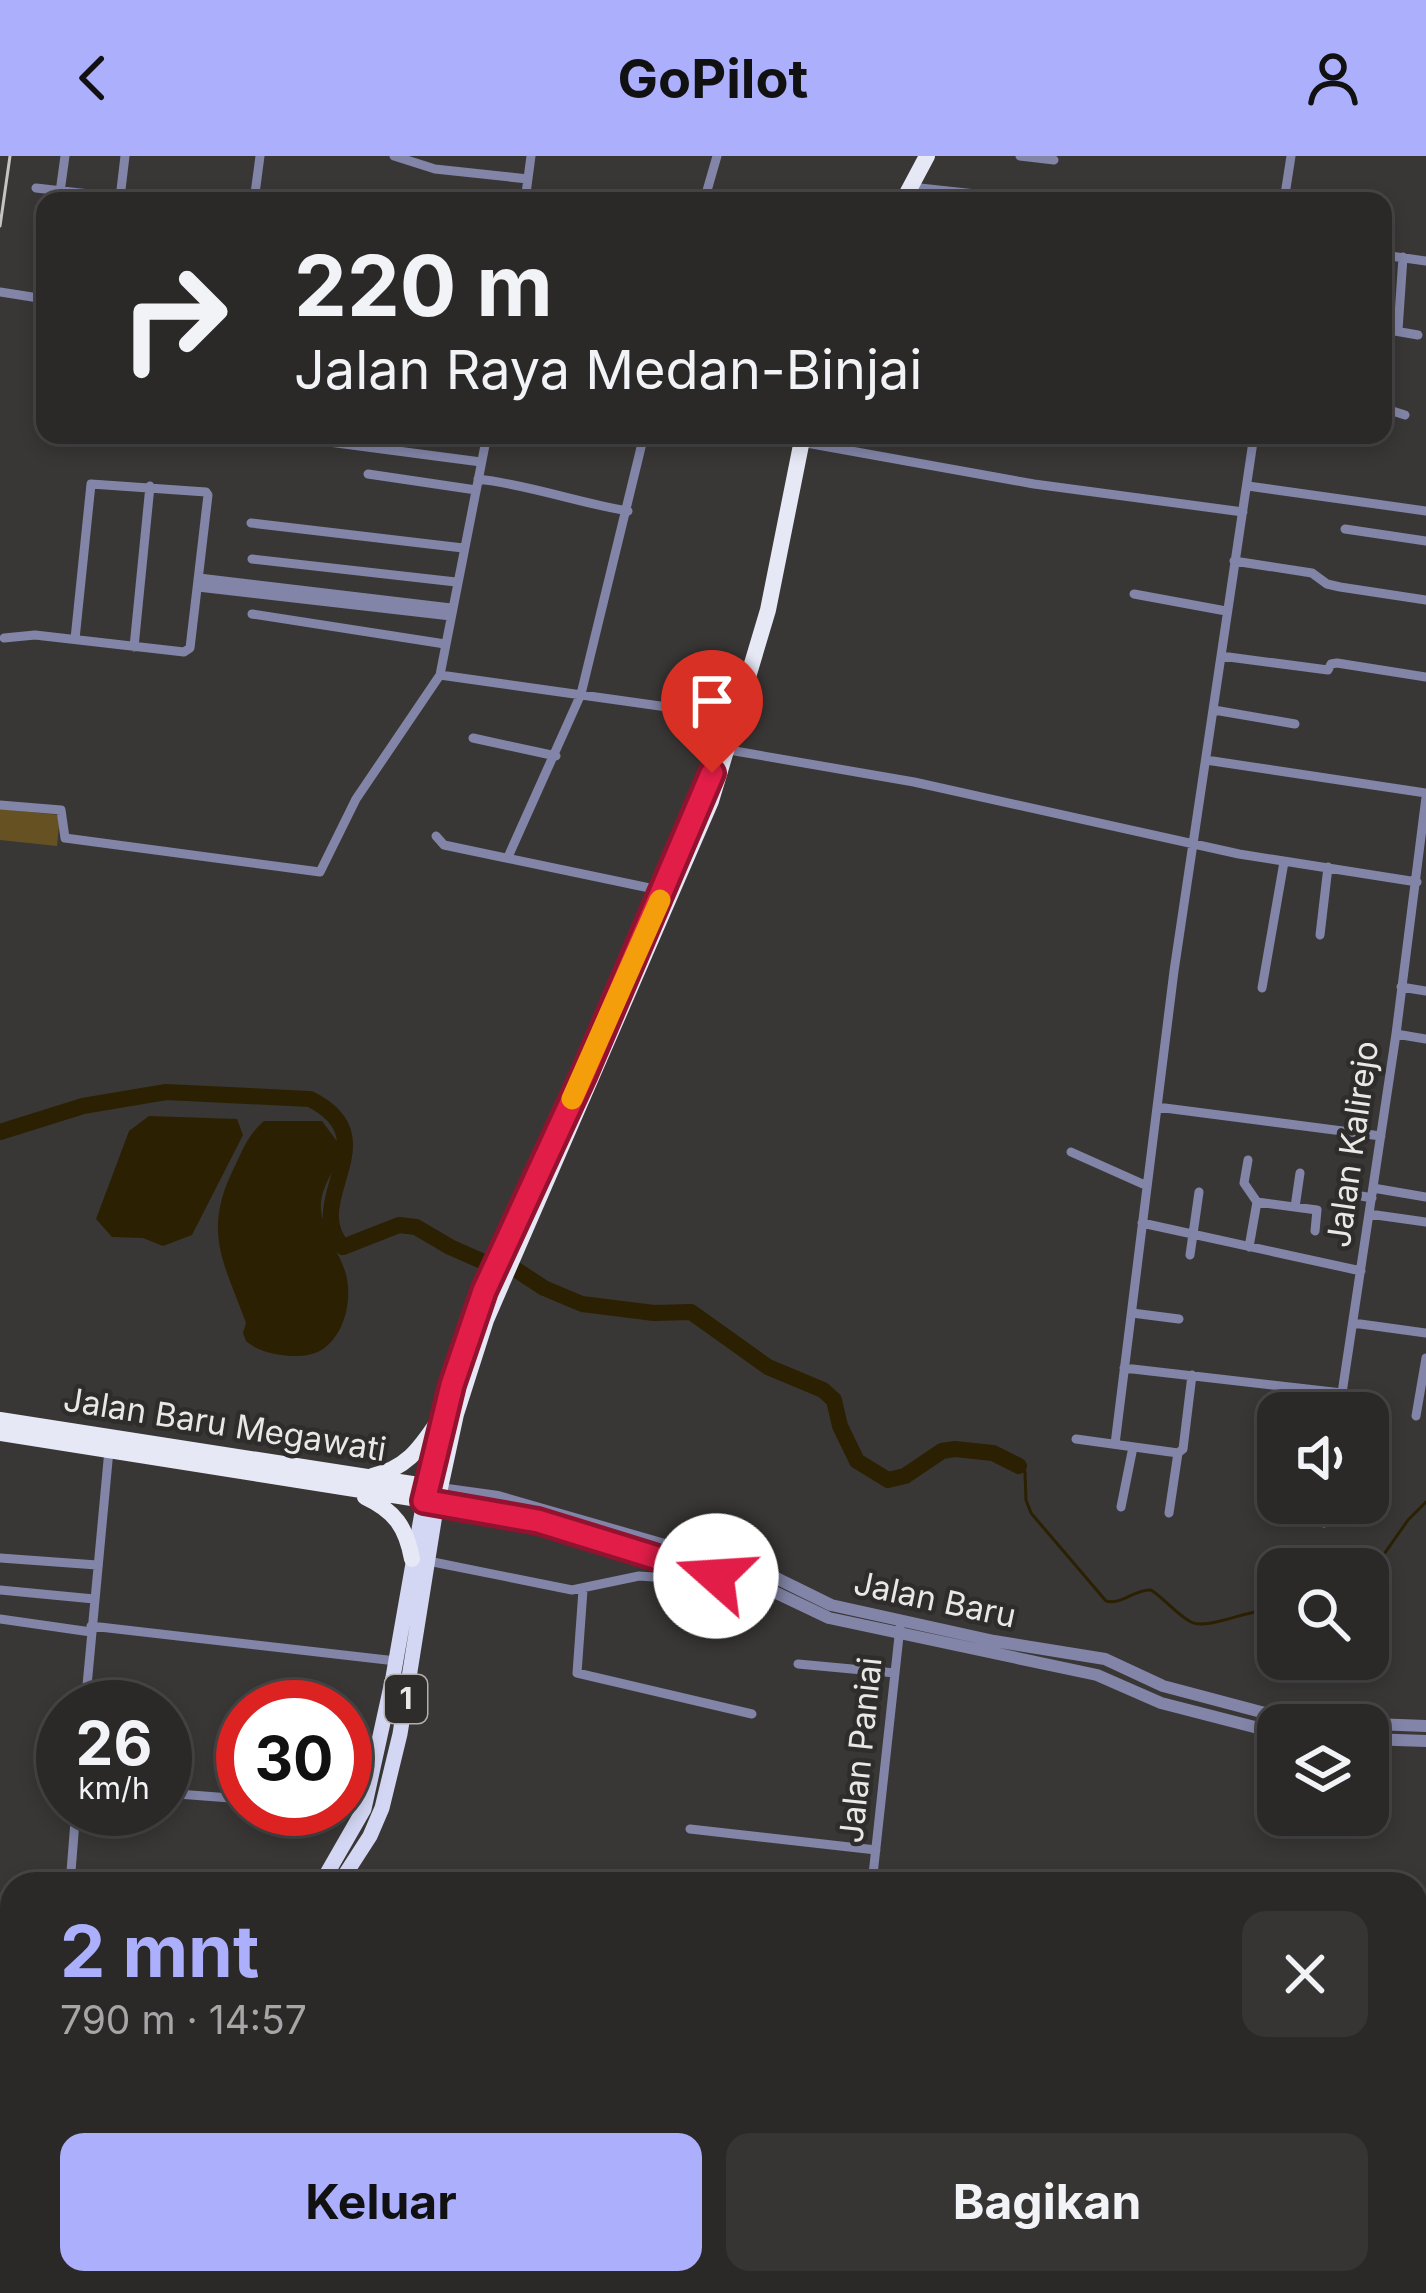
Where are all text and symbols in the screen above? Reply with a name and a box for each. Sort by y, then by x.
icon: back [60,45,126,111]
icon: person [1300,45,1366,111]
text: GoPilot [618,46,808,111]
text: 220 m [294,235,553,336]
icon: right [96,240,252,396]
text: Jalan Raya Medan-Binjai [294,337,922,402]
pin [661,650,763,773]
icon: arrive [679,668,745,734]
street label: Jalan Kalirejo [1318,1038,1386,1250]
street label: Jalan Baru Megawati [61,1379,389,1469]
map controls [1257,1392,1389,1836]
button: sound [1257,1392,1389,1524]
position arrow [653,1513,779,1639]
button: search [1257,1548,1389,1680]
street label: Jalan Baru [850,1562,1020,1636]
street label: Jalan Paniai [830,1655,890,1845]
road number: 1 [385,1675,427,1723]
speed limit sign: 30 [216,1680,372,1836]
button: layers [1257,1704,1389,1836]
text: 26 [76,1707,152,1779]
text: km/h [78,1770,150,1806]
text: 2 mnt [60,1907,259,1994]
button: close [1242,1911,1368,2037]
text: 790 m · 14:57 [60,1996,307,2043]
button: Keluar [60,2133,702,2271]
button: Bagikan [726,2133,1368,2271]

